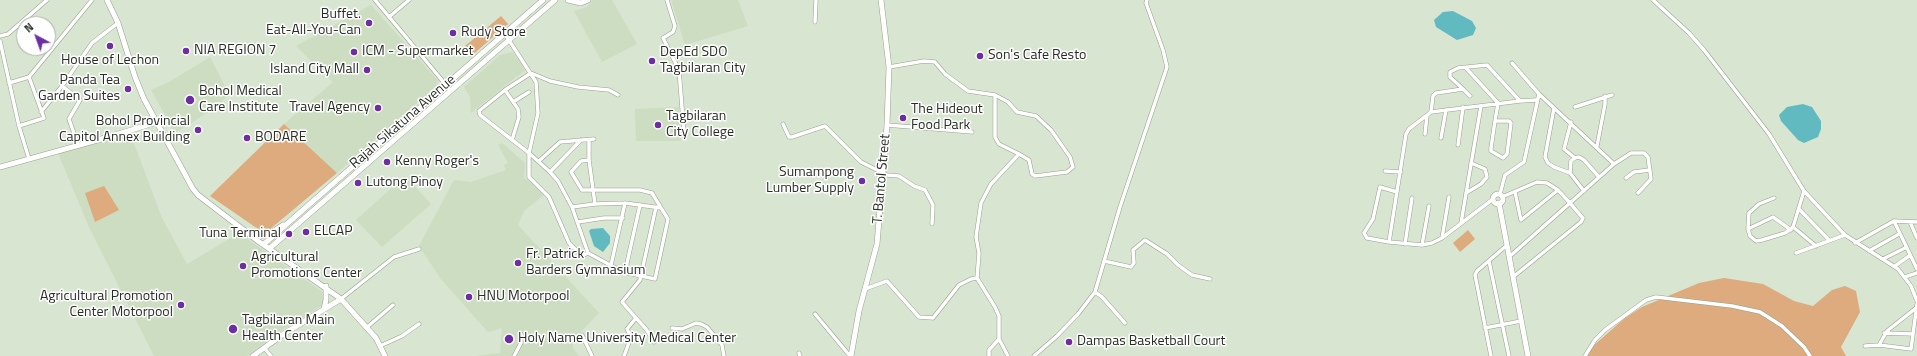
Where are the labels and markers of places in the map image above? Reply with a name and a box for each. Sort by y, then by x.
place label: Buffet. Eat-All-You-Can [266,7,361,40]
marker: Buffet. Eat-All-You-Can [364,18,374,28]
place label: Rudy Store [461,25,526,41]
marker: Rudy Store [448,28,458,38]
marker: House of Lechon [105,41,115,51]
place label: NIA REGION 7 [194,43,276,59]
place label: ICM - Supermarket [362,44,473,60]
place label: DepEd SDO Tagbilaran City [660,45,746,78]
marker: NIA REGION 7 [181,46,191,56]
marker: ICM - Supermarket [349,47,359,57]
place label: Son's Cafe Resto [988,48,1086,64]
marker: Son's Cafe Resto [975,51,985,61]
place label: House of Lechon [61,53,159,69]
marker: DepEd SDO Tagbilaran City [647,56,657,66]
place label: Island City Mall [270,62,359,78]
marker: Island City Mall [362,65,372,75]
place label: Panda Tea Garden Suites [38,73,120,106]
marker: Panda Tea Garden Suites [123,84,133,94]
place label: Bohol Medical Care Institute [199,84,282,116]
marker: Bohol Medical Care Institute [184,94,196,106]
place label: Travel Agency [289,100,370,116]
place label: The Hideout Food Park [911,102,983,134]
marker: Travel Agency [373,103,383,113]
place label: Tagbilaran City College [666,109,734,142]
marker: The Hideout Food Park [898,113,908,123]
place label: Bohol Provincial Capitol Annex Building [59,114,190,146]
marker: Tagbilaran City College [653,120,663,130]
marker: Bohol Provincial Capitol Annex Building [193,125,203,135]
place label: BODARE [255,130,306,146]
marker: BODARE [242,133,252,143]
place label: Kenny Roger's [395,154,479,170]
marker: Kenny Roger's [382,157,392,167]
place label: Sumampong Lumber Supply [766,165,854,198]
place label: Lutong Pinoy [366,175,443,191]
marker: Sumampong Lumber Supply [857,176,867,186]
marker: Lutong Pinoy [353,178,363,188]
place label: ELCAP [314,224,352,240]
place label: Tuna Terminal [199,226,281,242]
marker: ELCAP [301,227,311,237]
marker: Tuna Terminal [284,229,294,239]
place label: Fr. Patrick Barders Gymnasium [526,247,645,280]
place label: Agricultural Promotions Center [251,250,362,282]
marker: Fr. Patrick Barders Gymnasium [513,258,523,268]
marker: Agricultural Promotions Center [238,261,248,271]
place label: Agricultural Promotion Center Motorpool [40,289,173,322]
place label: HNU Motorpool [477,289,570,305]
marker: HNU Motorpool [464,292,474,302]
marker: Agricultural Promotion Center Motorpool [176,300,186,310]
place label: Tagbilaran Main Health Center [242,313,335,346]
marker: Tagbilaran Main Health Center [227,323,239,335]
place label: Holy Name University Medical Center [518,331,736,347]
marker: Holy Name University Medical Center [503,333,515,345]
place label: Dampas Basketball Court [1077,334,1225,350]
marker: Dampas Basketball Court [1064,337,1074,347]

